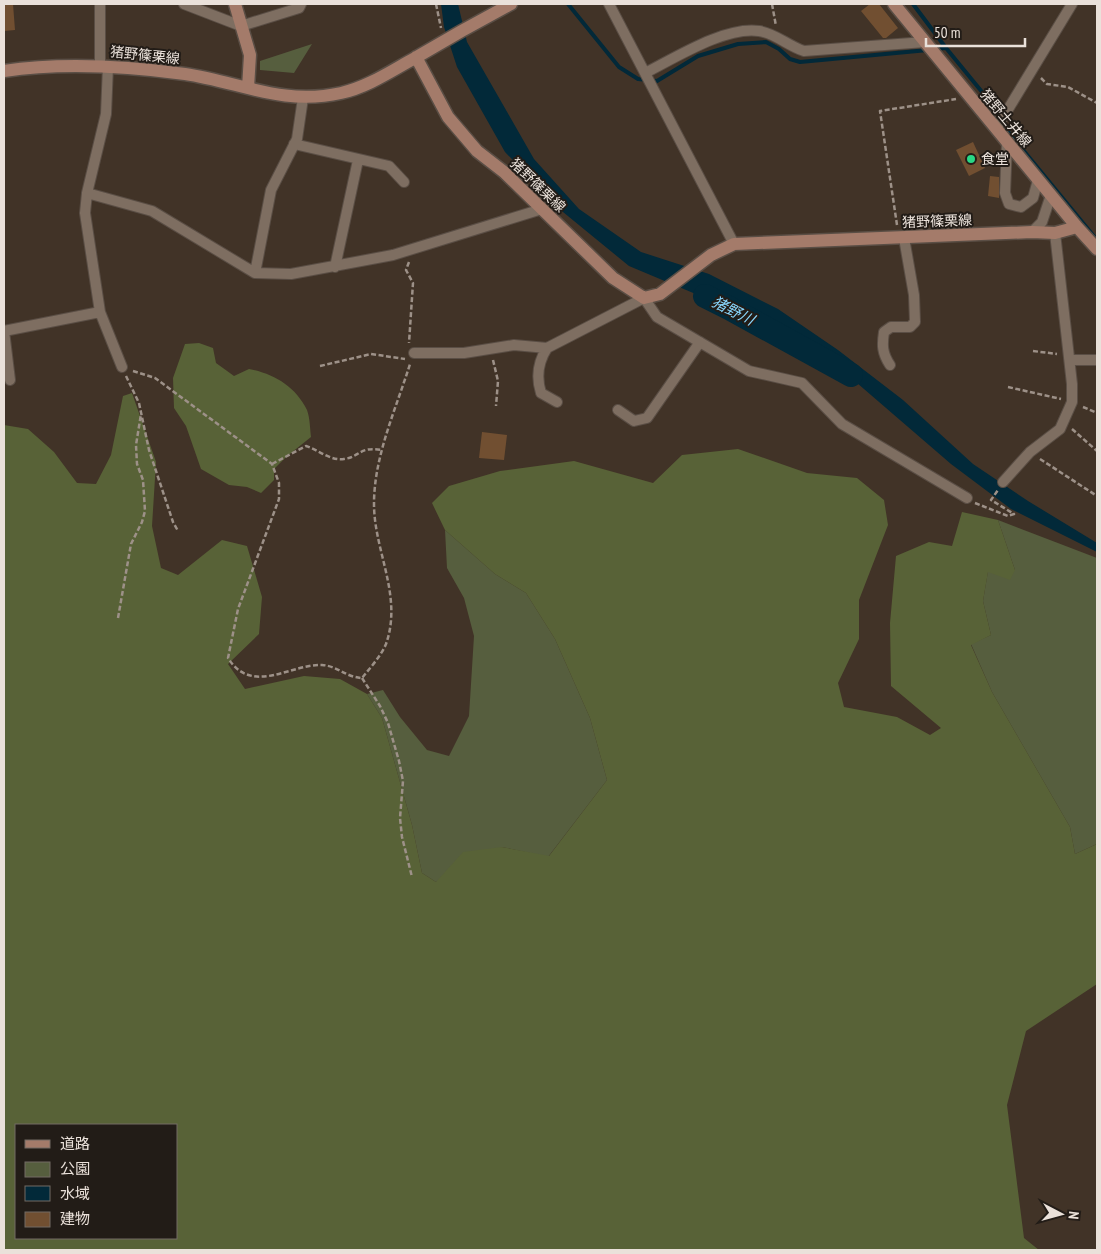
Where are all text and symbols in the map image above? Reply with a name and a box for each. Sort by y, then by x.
scale bar [926,15,1025,47]
text: 50 m [934,23,960,42]
street label: 猪野篠栗線 [109,42,181,68]
street label: 猪野土井線 [977,85,1035,151]
place label: 食堂 [981,150,1009,168]
marker: 食堂 [965,153,977,165]
street label: 猪野篠栗線 [507,154,569,216]
street label: 猪野篠栗線 [902,211,972,231]
water label: 猪野川 [709,292,759,330]
legend [15,1124,178,1239]
text: 道路 [60,1134,90,1153]
text: 公園 [60,1159,90,1178]
text: 水域 [60,1184,90,1203]
north arrow [1036,1189,1086,1239]
text: 建物 [60,1209,90,1228]
text: N [1065,1211,1083,1220]

